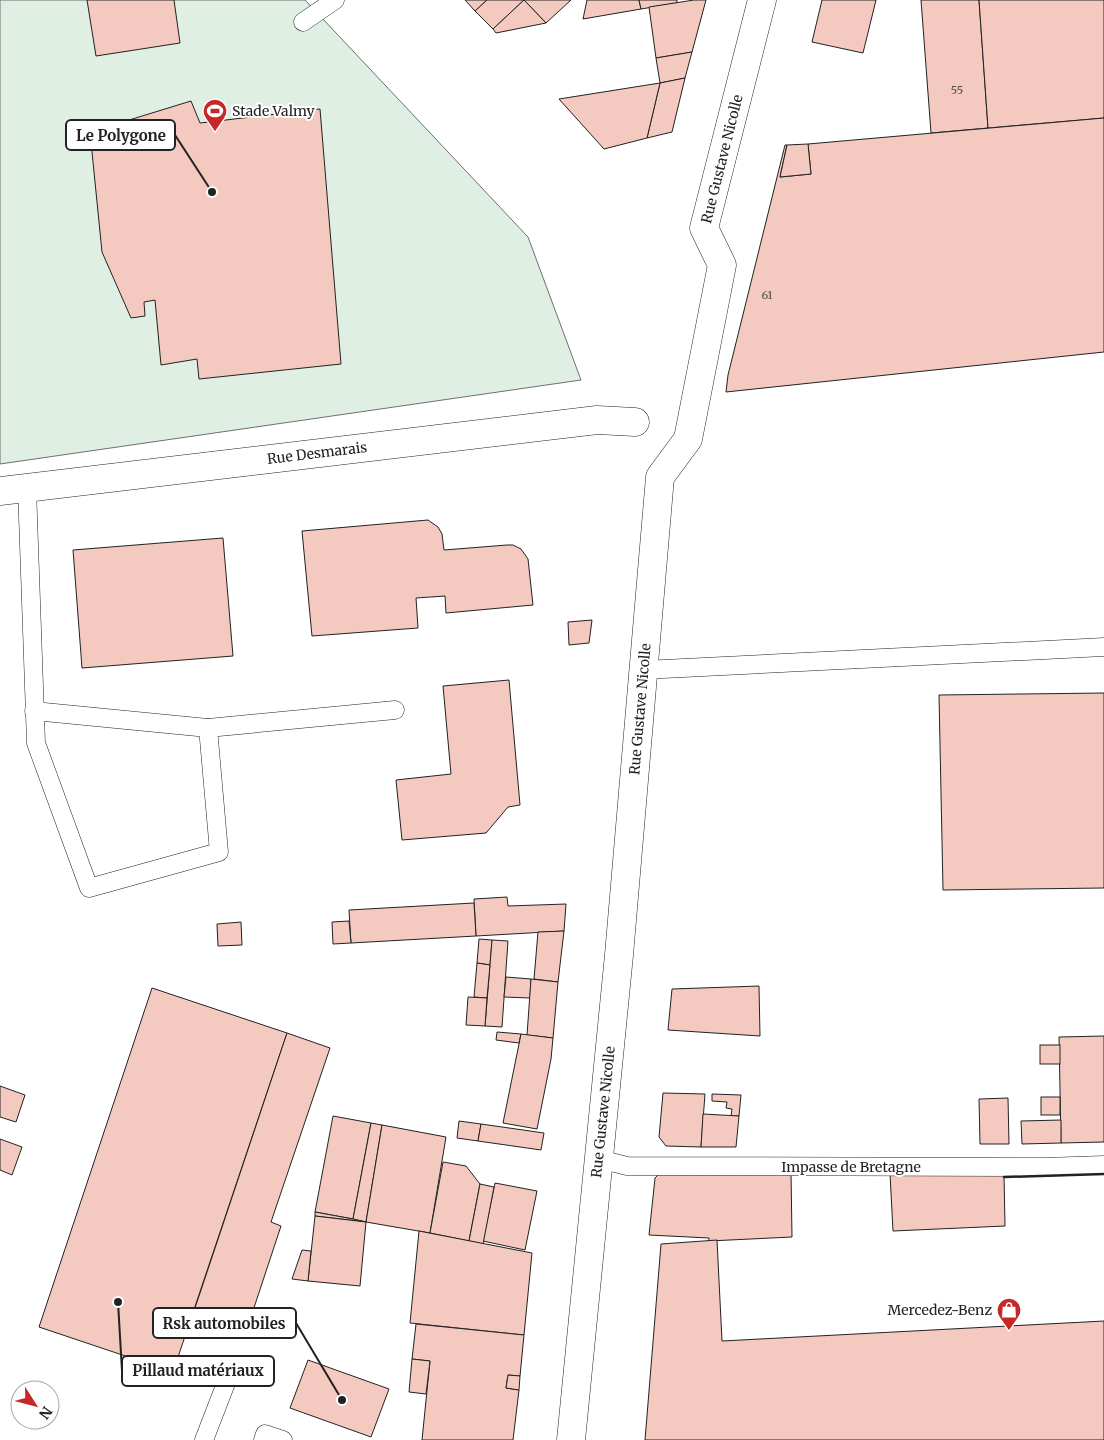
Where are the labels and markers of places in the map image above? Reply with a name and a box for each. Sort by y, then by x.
sports icon: Stade Valmy [202,98,228,132]
place label: Stade Valmy [232,102,316,120]
callout: Le Polygone [66,120,175,150]
shop icon: Mercedez-Benz [996,1297,1022,1331]
place label: Mercedez-Benz [888,1301,992,1319]
callout: Rsk automobiles [153,1308,296,1338]
callout: Pillaud matériaux [122,1356,274,1386]

